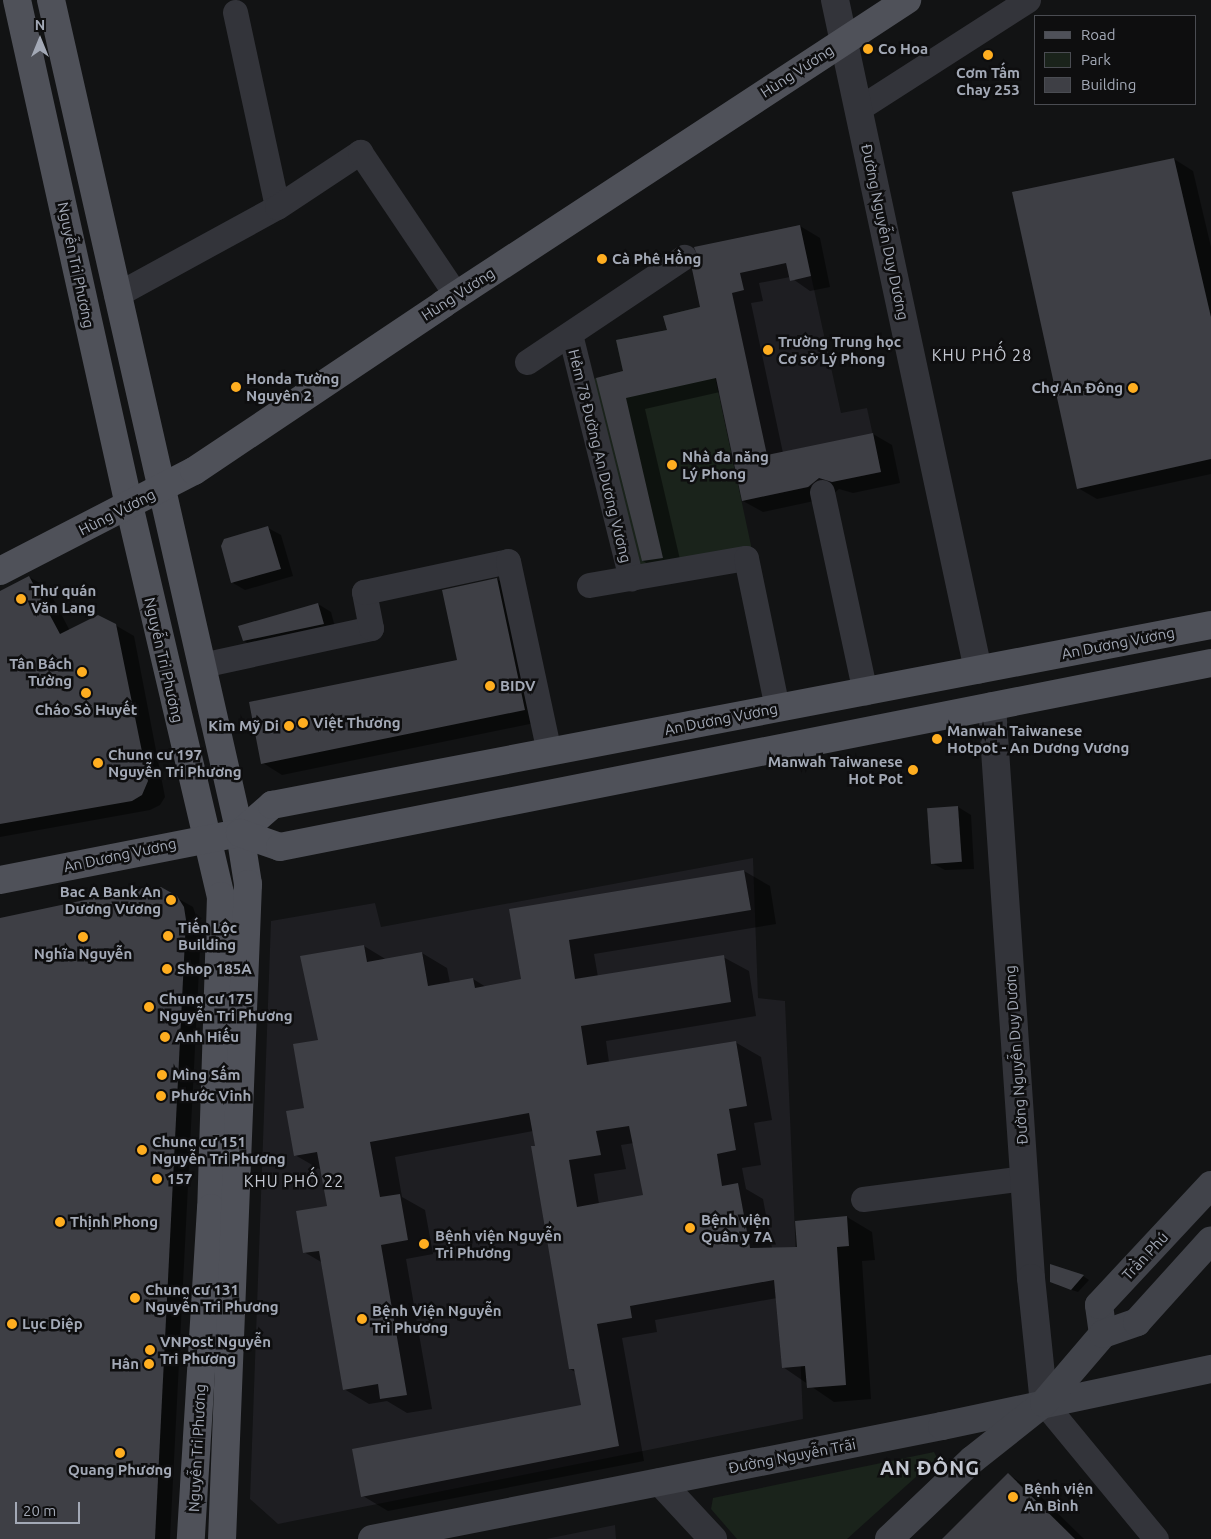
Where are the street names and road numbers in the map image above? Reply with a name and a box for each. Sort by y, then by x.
street label: Hùng Vương [757,41,837,101]
street label: Đường Nguyễn Duy Dương [858,142,912,322]
street label: Nguyễn Tri Phương [54,200,98,330]
street label: Hùng Vương [418,264,498,324]
street label: Hẻm 78 Đường An Dương Vương [565,347,635,565]
street label: Hùng Vương [76,485,158,539]
street label: Nguyễn Tri Phương [141,595,187,725]
street label: An Dương Vương [1060,623,1176,663]
street label: An Dương Vương [663,699,779,739]
street label: An Dương Vương [62,834,178,876]
street label: Đường Nguyễn Duy Dương [1001,965,1031,1145]
street label: Trần Phú [1118,1228,1172,1284]
street label: Nguyễn Tri Phương [185,1383,209,1513]
street label: Đường Nguyễn Trãi [727,1435,857,1477]

